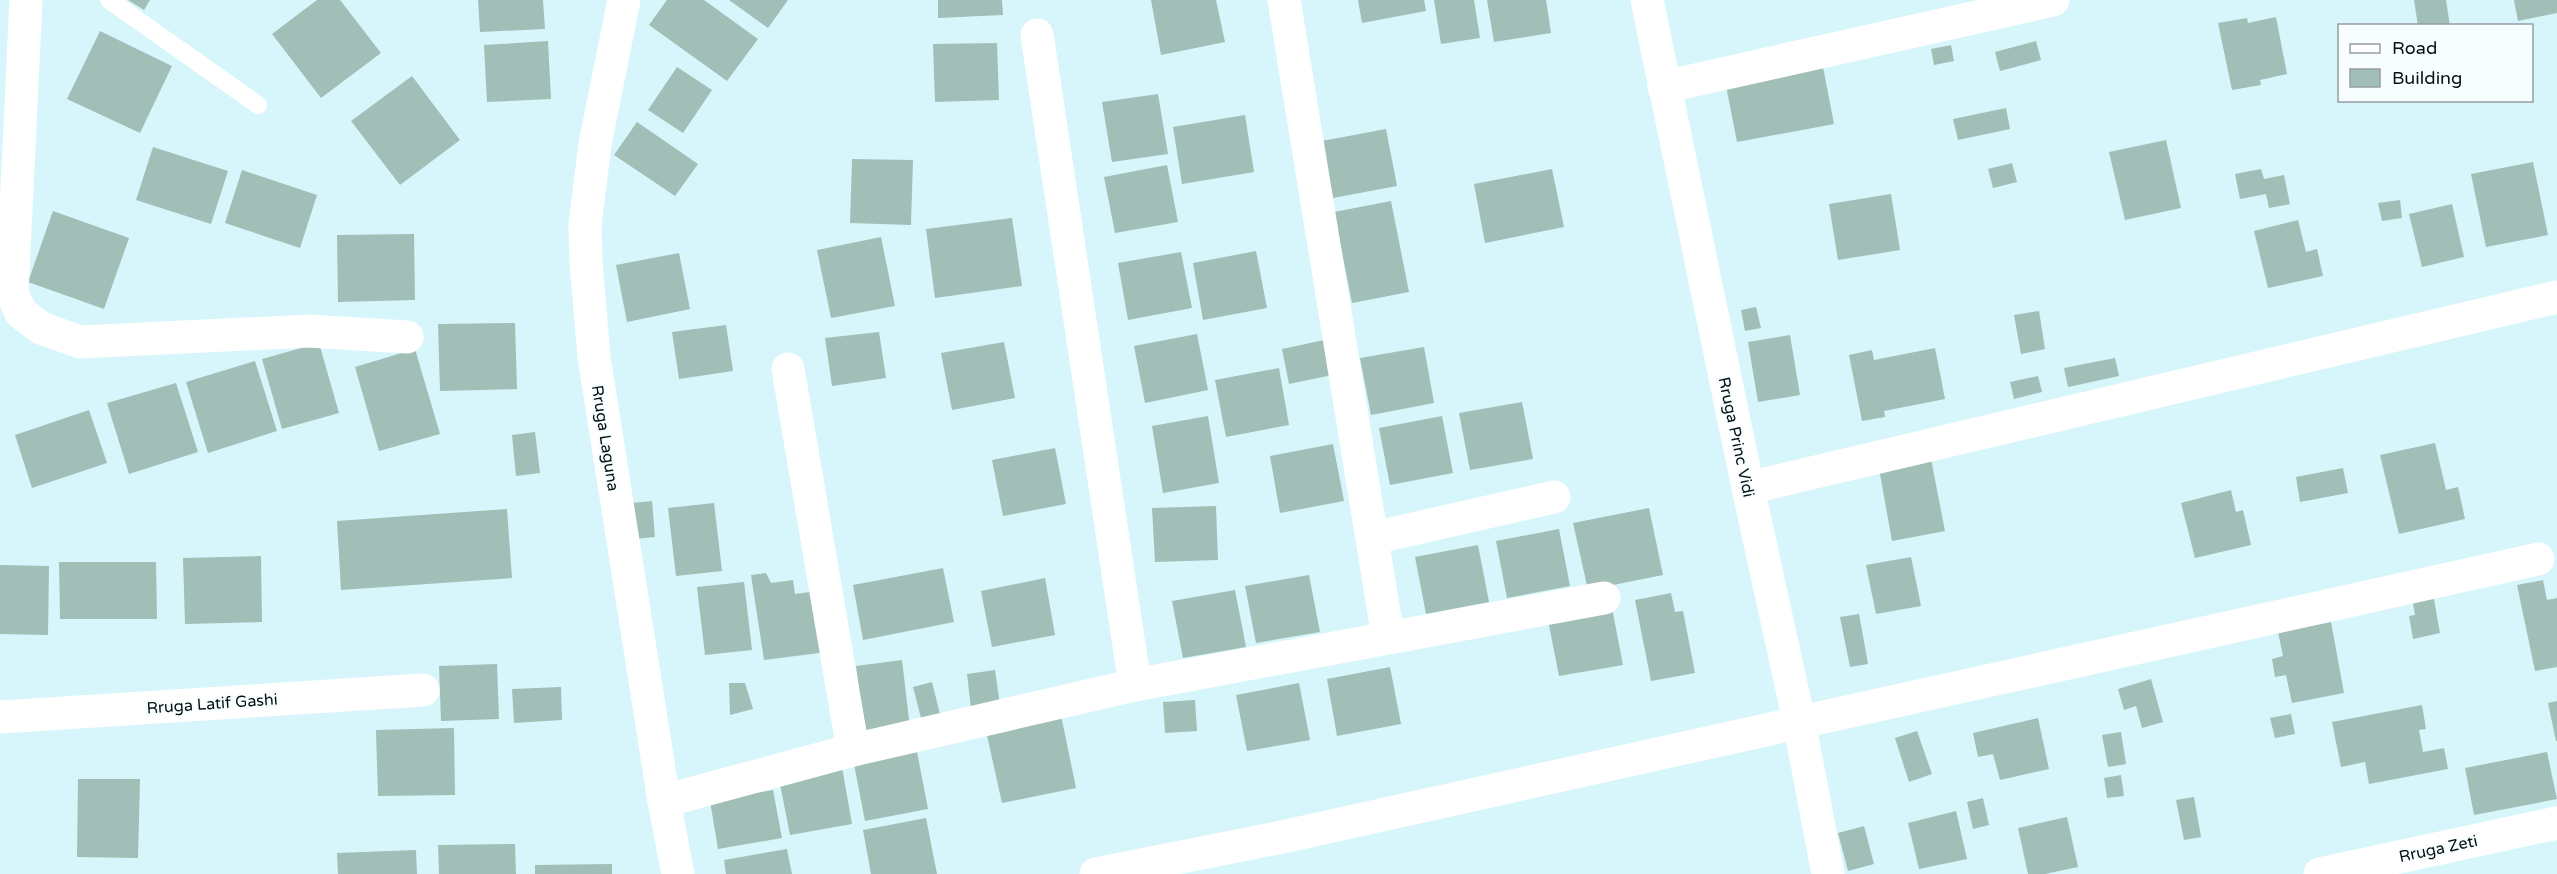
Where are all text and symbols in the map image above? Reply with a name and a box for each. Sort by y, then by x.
legend [2338,24,2533,102]
text: Road [2392,37,2437,59]
text: Building [2392,67,2462,89]
street label: Rruga Princ Vidi [1713,375,1759,499]
street label: Rruga Laguna [587,384,623,493]
street label: Rruga Latif Gashi [146,689,278,719]
street label: Rruga Zeti [2397,831,2479,867]

